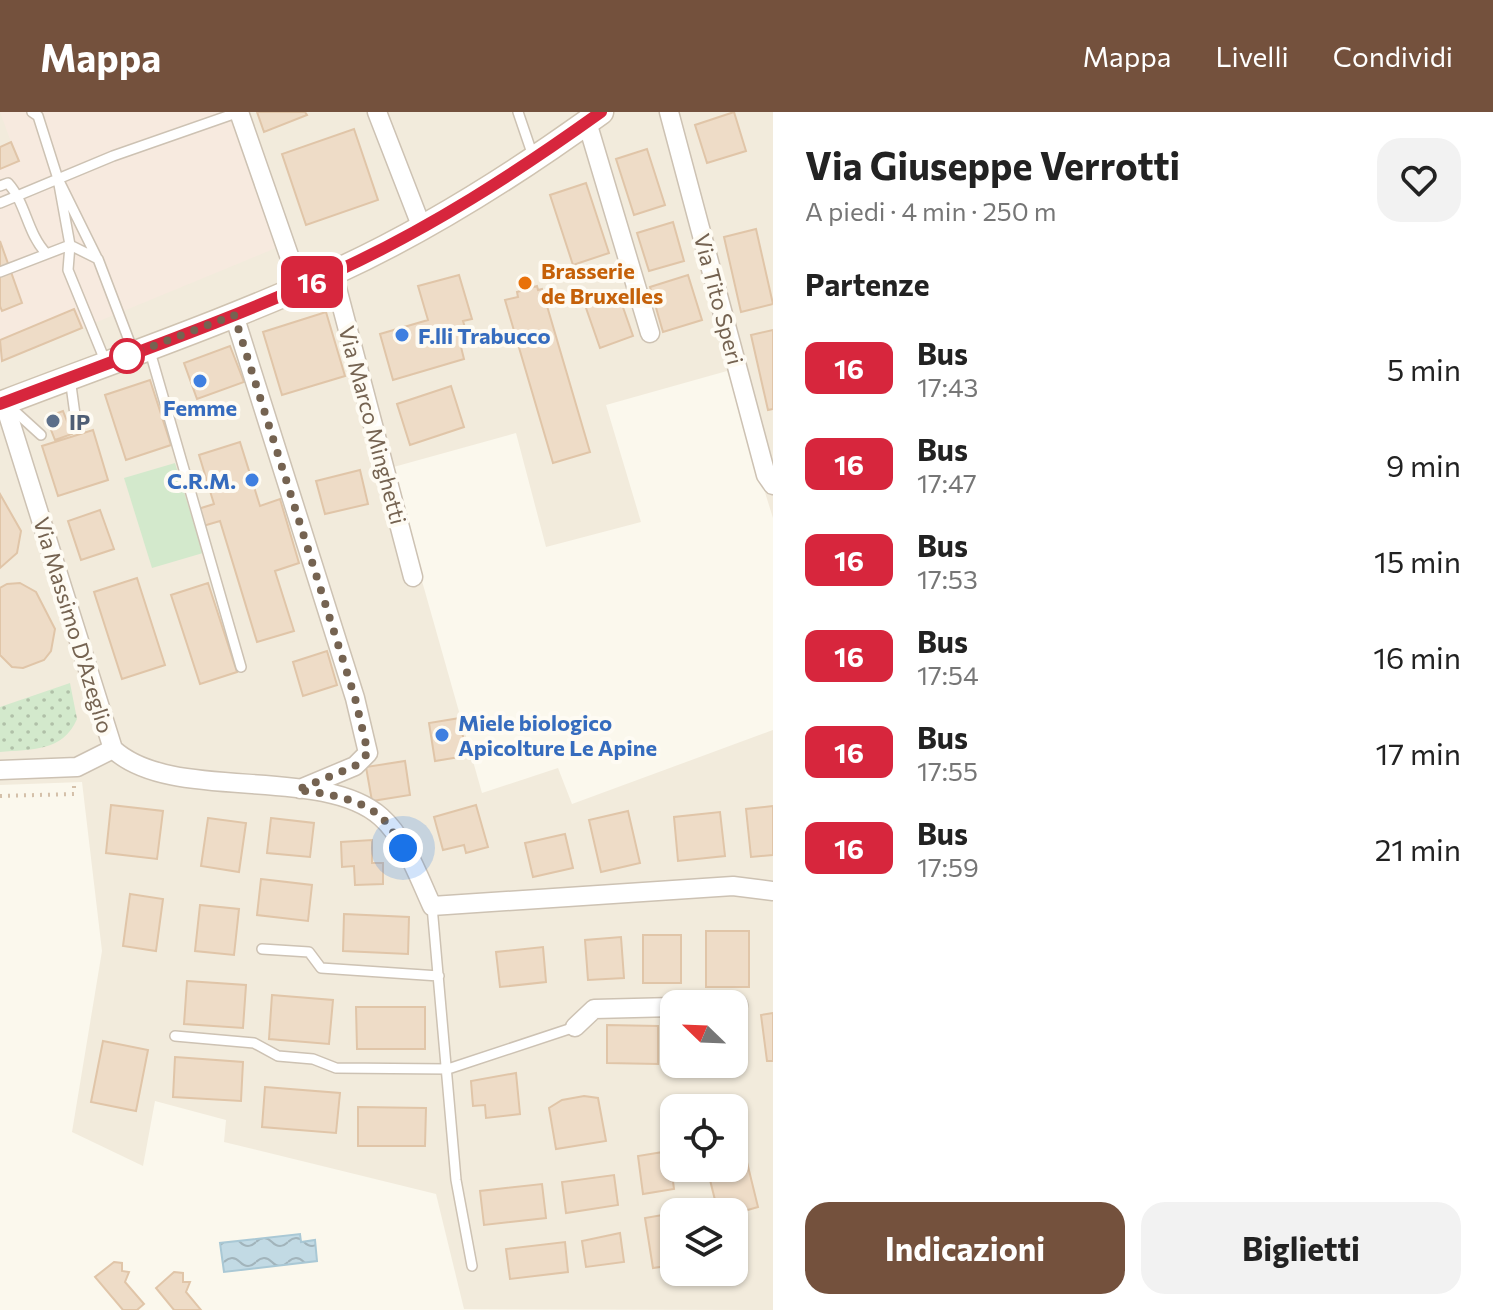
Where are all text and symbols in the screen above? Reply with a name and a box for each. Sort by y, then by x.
text: Mappa [40,33,161,80]
text: Mappa [1083,39,1171,73]
text: Livelli [1215,39,1289,73]
text: Condividi [1333,39,1453,73]
button: heart [1377,138,1461,222]
text: Via Giuseppe Verrotti [805,141,1180,188]
text: A piedi · 4 min · 250 m [805,195,1056,226]
street label: Via Tito Speri [689,231,749,367]
line badge: 16 [276,256,348,308]
place label: Brasserie de Bruxelles [541,257,663,309]
text: 16 [297,265,327,299]
text: Partenze [805,265,930,302]
marker: Brasserie de Bruxelles [516,274,534,292]
place label: F.lli Trabucco [418,322,551,349]
street label: Via Marco Minghetti [333,323,413,527]
marker: F.lli Trabucco [393,326,411,344]
text: Bus [917,334,968,371]
unlabelled marker [110,339,144,373]
text: 5 min [1387,350,1461,387]
text: 16 [834,351,864,385]
text: 17:43 [917,371,978,402]
marker: Femme [191,372,209,390]
place label: Femme [163,394,237,421]
place label: IP [69,408,90,435]
marker: IP [44,412,62,430]
text: Bus [917,430,968,467]
text: 9 min [1386,446,1461,483]
text: 16 [834,447,864,481]
place label: C.R.M. [167,467,236,494]
text: 17:47 [917,467,977,498]
marker: C.R.M. [243,471,261,489]
street label: Via Massimo D'Azeglio [28,514,120,736]
text: Bus [917,526,968,563]
text: 15 min [1374,542,1461,579]
text: 16 [834,543,864,577]
text: 17:53 [917,563,978,594]
text: Bus [917,622,968,659]
text: 16 min [1373,638,1461,675]
text: 16 [834,639,864,673]
text: 17:54 [917,659,979,690]
place label: Miele biologico Apicolture Le Apine [458,709,657,761]
text: Bus [917,718,968,755]
marker: Miele biologico Apicolture Le Apine [433,726,451,744]
text: 17 min [1376,734,1461,771]
text: 16 [834,735,864,769]
text: 17:55 [917,755,978,786]
text: Bus [917,814,968,851]
your location [383,828,423,868]
text: 21 min [1375,830,1461,867]
text: 16 [834,831,864,865]
text: 17:59 [917,851,979,882]
north arrow [660,990,748,1078]
map controls [660,990,748,1286]
button: locate [660,1094,748,1182]
button: layers [660,1198,748,1286]
button: Indicazioni [805,1202,1125,1294]
button: Biglietti [1141,1202,1461,1294]

